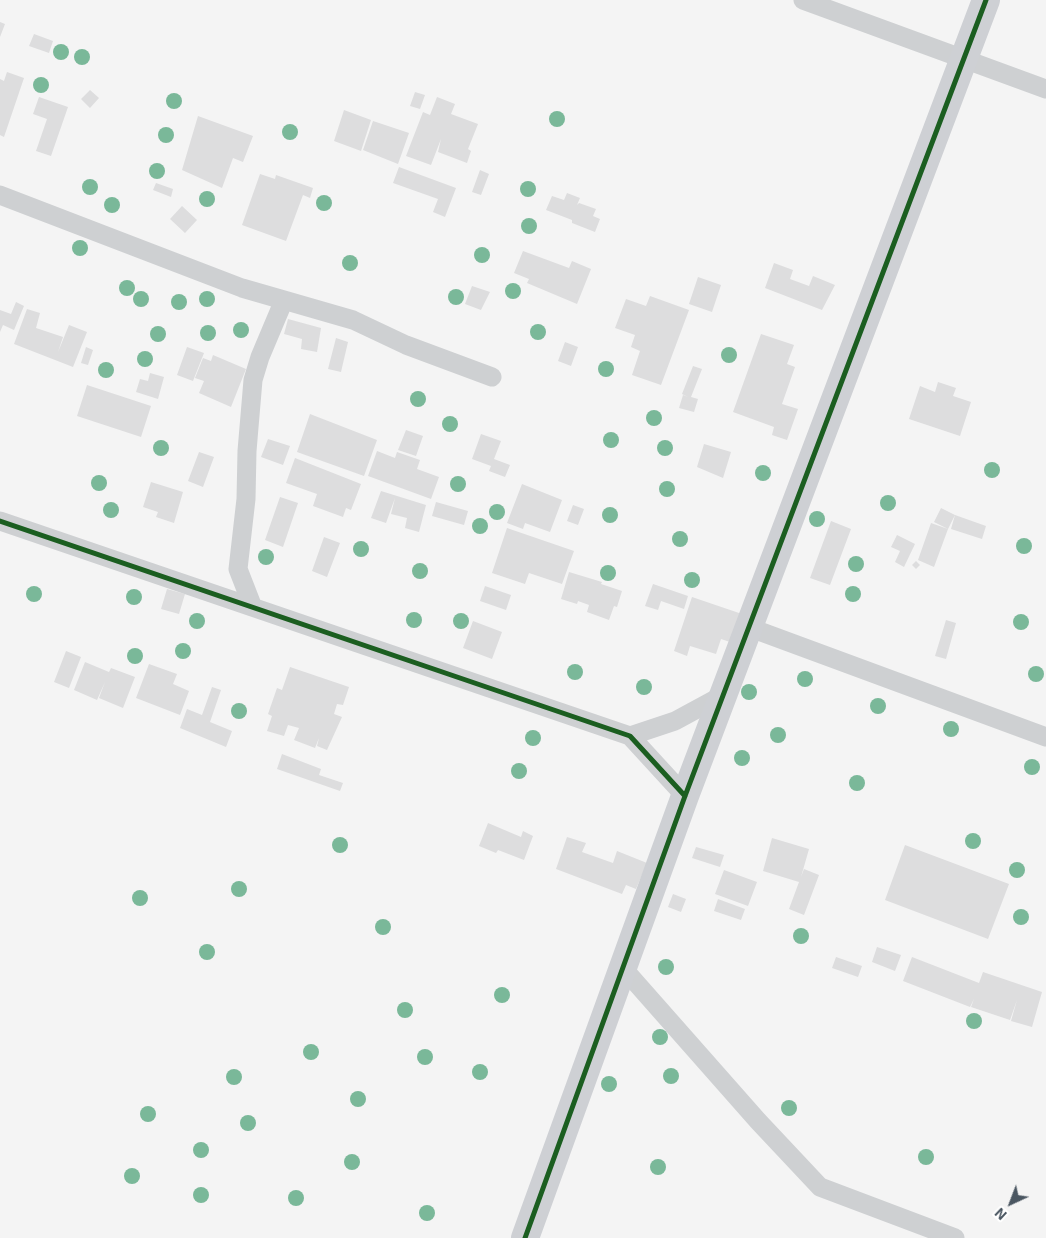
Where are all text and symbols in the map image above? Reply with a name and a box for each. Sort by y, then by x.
north arrow [986,1178,1036,1228]
text: N [991,1205,1010,1224]

